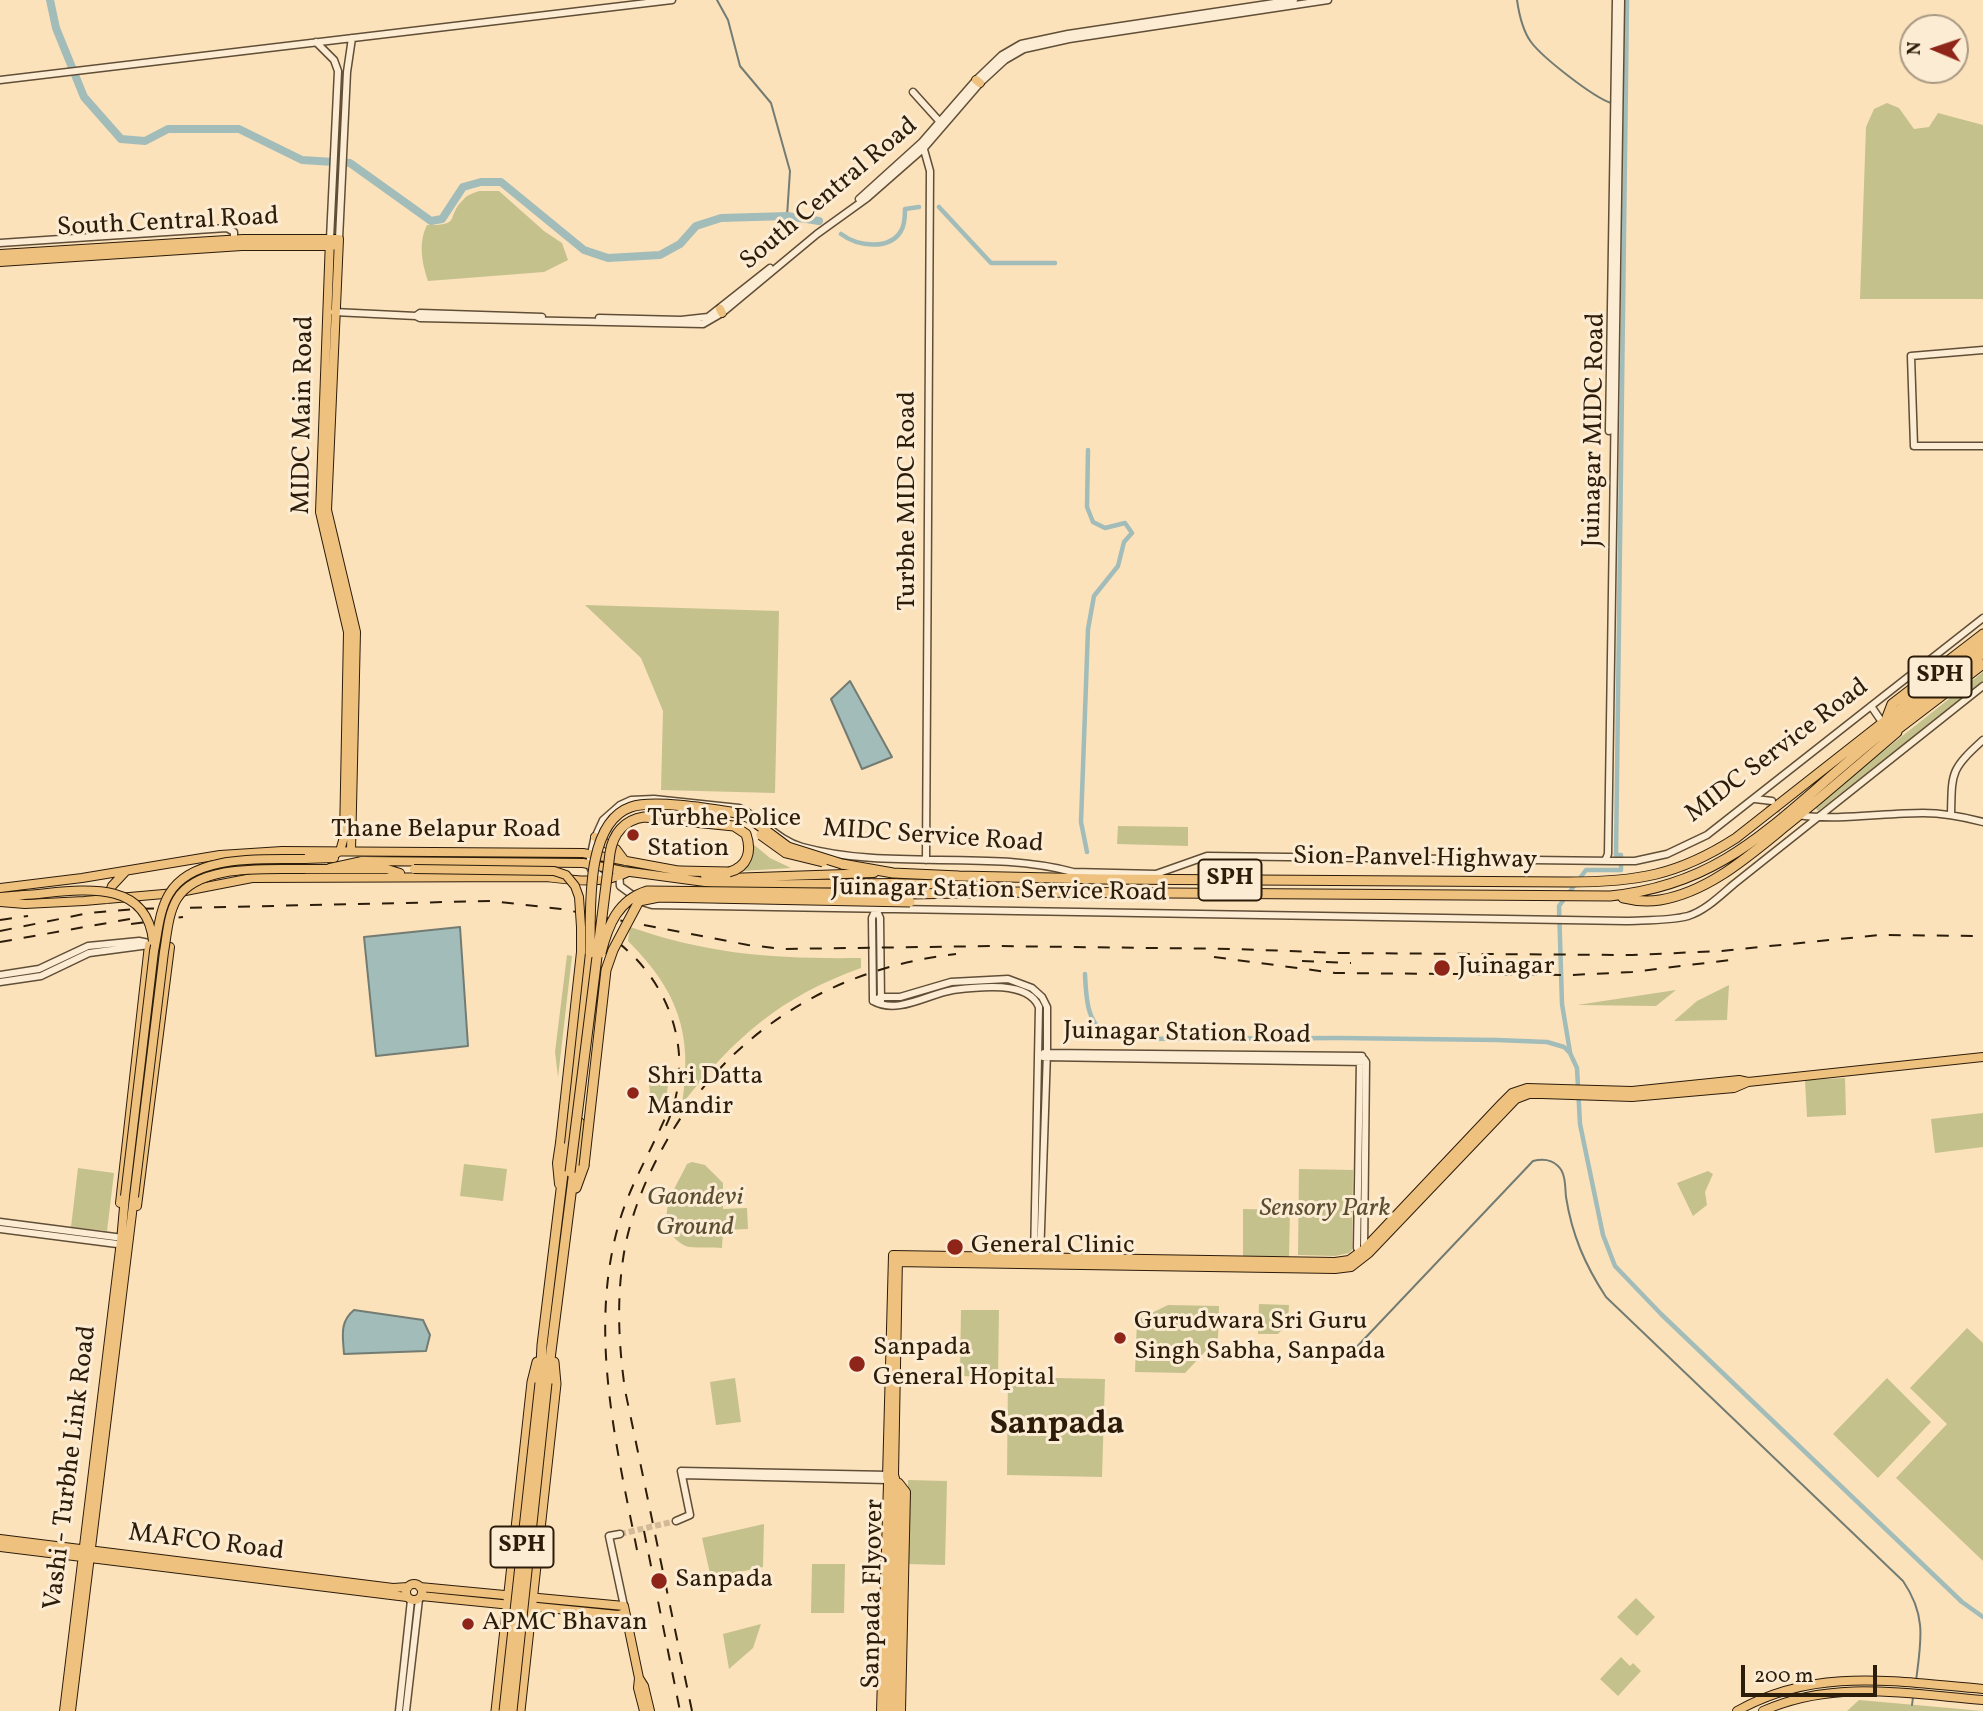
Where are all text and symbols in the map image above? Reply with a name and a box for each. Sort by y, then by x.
north arrow [1899,14,1969,84]
text: N [1902,41,1928,56]
street label: South Central Road [735,112,925,278]
street label: South Central Road [56,203,280,245]
street label: Juinagar MIDC Road [1578,312,1614,548]
street label: MIDC Main Road [288,315,322,515]
street label: Turbhe MIDC Road [893,391,925,611]
road number: SPH [1909,656,1972,698]
street label: MIDC Service Road [1680,673,1876,831]
place label: Turbhe Police Station [647,804,801,866]
street label: Thane Belapur Road [331,815,561,847]
street label: MIDC Service Road [821,815,1045,861]
marker: Turbhe Police Station [625,827,641,843]
street label: Sion-Panvel Highway [1293,842,1537,878]
road number: SPH [1198,860,1262,900]
street label: Juinagar Station Service Road [831,873,1167,911]
place label: Juinagar [1458,952,1555,984]
marker: Juinagar [1432,958,1452,978]
street label: Juinagar Station Road [1063,1017,1311,1053]
place label: Shri Datta Mandir [647,1062,763,1124]
marker: Shri Datta Mandir [625,1085,641,1101]
park label: Gaondevi Ground [647,1183,743,1244]
park label: Sensory Park [1259,1194,1391,1226]
place label: General Clinic [971,1231,1135,1263]
marker: General Clinic [945,1237,965,1257]
place label: Gurudwara Sri Guru Singh Sabha, Sanpada [1134,1307,1386,1368]
street label: Vashi - Turbhe Link Road [39,1324,105,1612]
marker: Gurudwara Sri Guru Singh Sabha, Sanpada [1112,1330,1128,1346]
place label: Sanpada General Hopital [873,1333,1055,1394]
marker: Sanpada General Hopital [847,1354,867,1374]
district label: Sanpada [989,1407,1125,1447]
street label: Sanpada Flyover [858,1499,892,1689]
street label: MAFCO Road [126,1519,286,1569]
road number: SPH [490,1526,554,1568]
place label: Sanpada [675,1565,773,1597]
marker: Sanpada [649,1571,669,1591]
place label: APMC Bhavan [482,1608,648,1640]
marker: APMC Bhavan [460,1616,476,1632]
scale bar [1745,1652,1882,1696]
text: 200 m [1754,1662,1814,1691]

